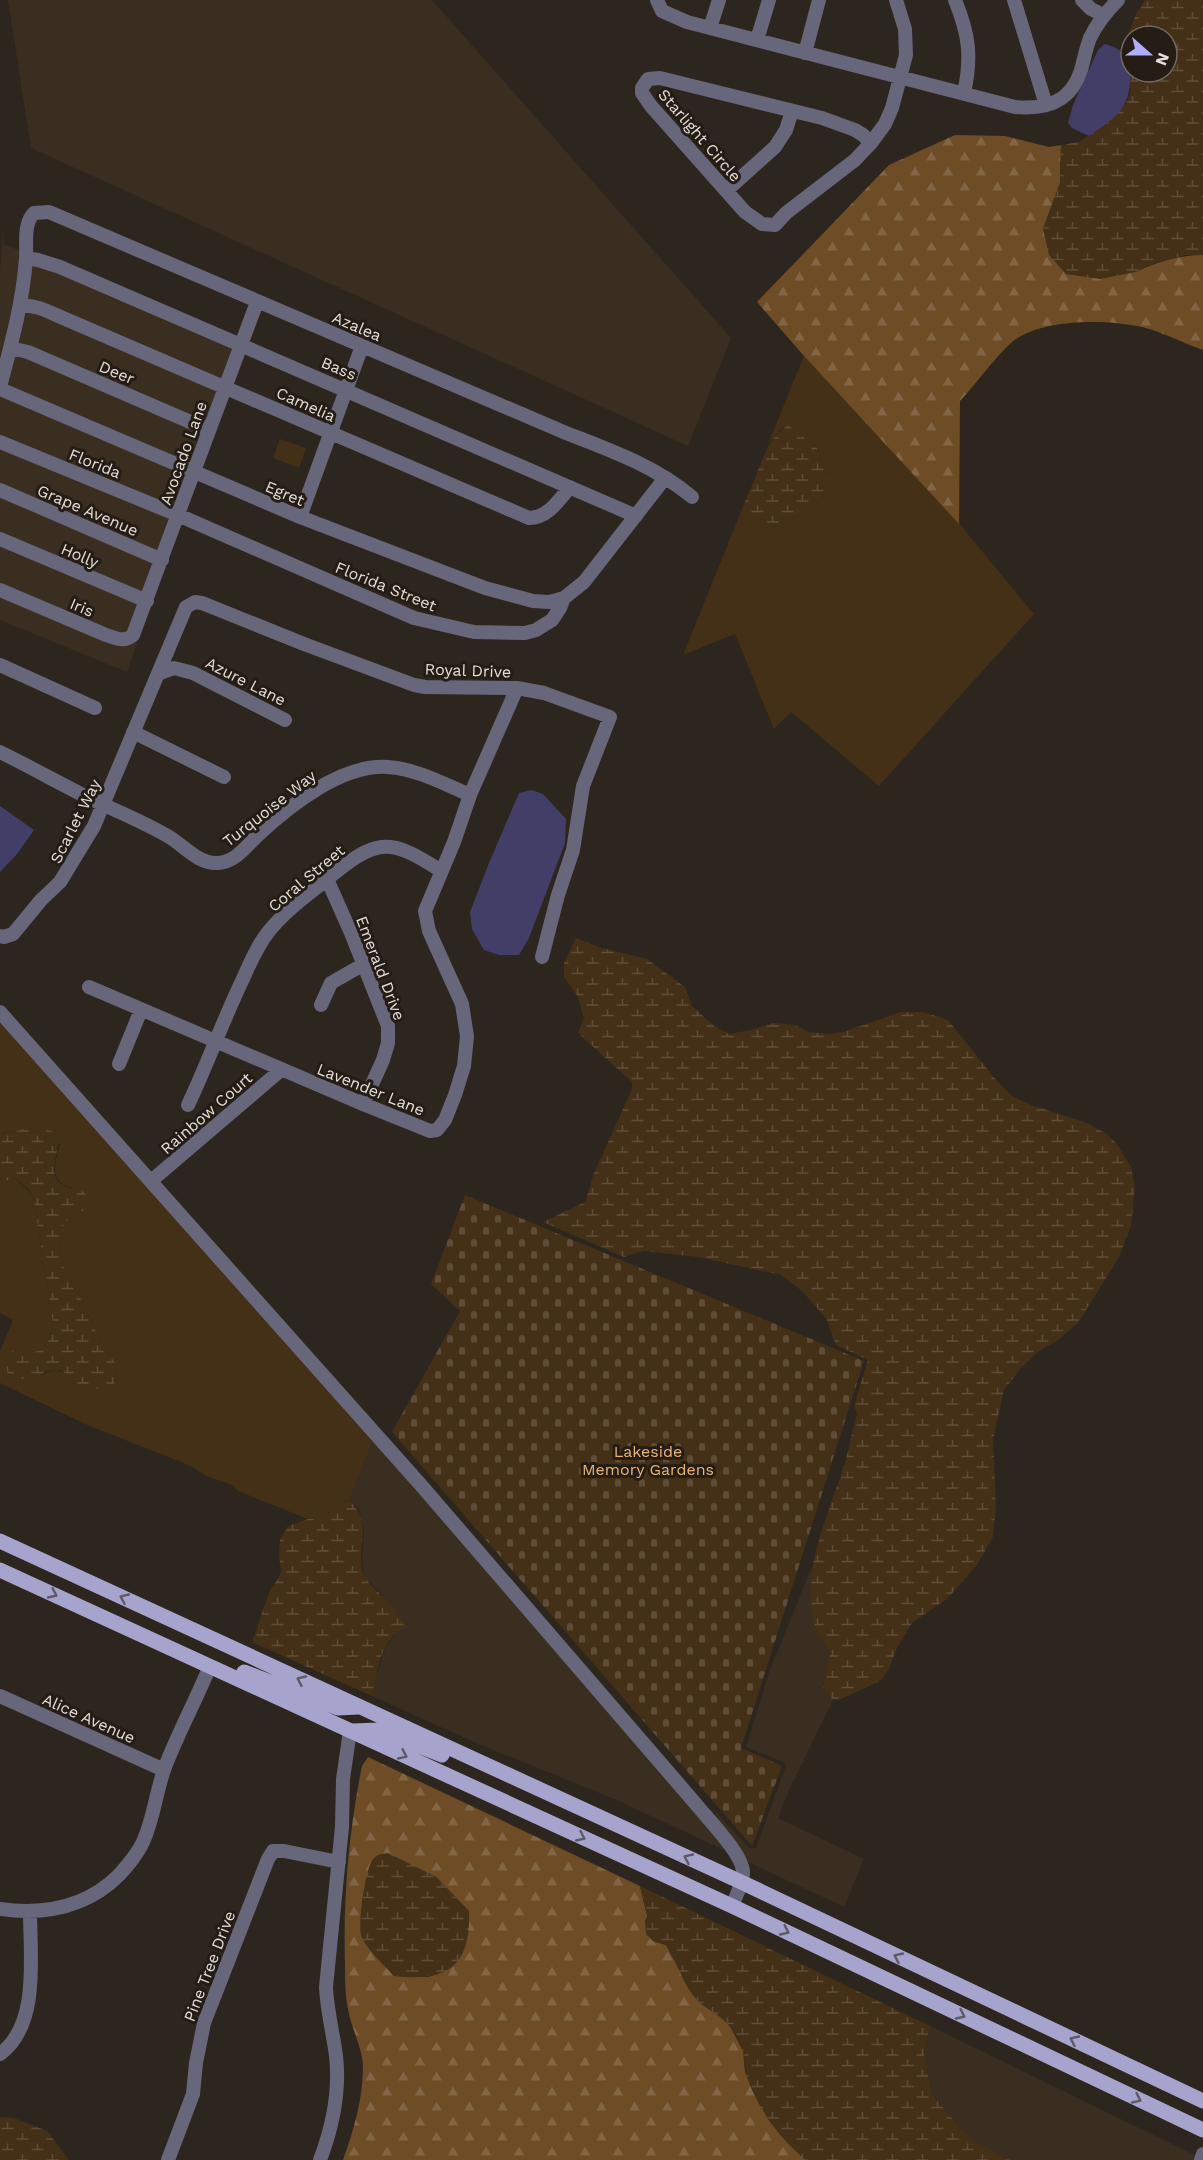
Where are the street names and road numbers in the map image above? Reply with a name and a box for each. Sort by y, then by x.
street label: Starlight Circle [654,85,745,186]
street label: Azalea [329,308,384,345]
street label: Bass [318,353,359,384]
street label: Deer [96,357,138,389]
street label: Camelia [273,383,338,426]
street label: Avocado Lane [156,399,211,508]
street label: Florida [66,445,123,482]
street label: Egret [262,477,308,510]
street label: Grape Avenue [35,481,141,540]
street label: Holly [58,539,102,572]
street label: Florida Street [332,558,439,615]
street label: Iris [67,594,97,621]
street label: Azure Lane [202,653,289,710]
street label: Royal Drive [424,659,511,682]
street label: Turquoise Way [219,766,320,851]
street label: Scarlet Way [46,775,105,867]
street label: Coral Street [264,841,349,916]
street label: Emerald Drive [352,913,409,1023]
street label: Lavender Lane [314,1059,427,1120]
street label: Rainbow Court [157,1068,256,1158]
street label: Alice Avenue [40,1690,138,1747]
street label: Pine Tree Drive [180,1908,239,2024]

